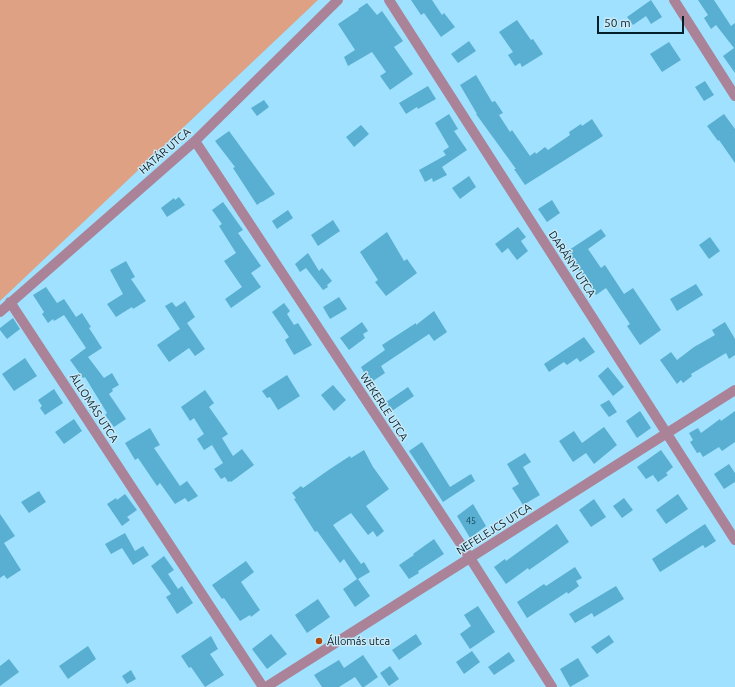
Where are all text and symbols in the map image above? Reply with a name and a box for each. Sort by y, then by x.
scale bar [599,8,686,34]
text: 50 m [604,16,631,29]
street label: HATÁR UTCA [137,125,193,177]
street label: DARÁNYI UTCA [546,228,598,300]
street label: ÁLLOMÁS UTCA [67,371,121,445]
street label: WEKERLE UTCA [357,371,411,443]
street label: NEFELEJCS UTCA [454,501,534,557]
house number: 45 [466,516,476,526]
place label: Állomás utca [327,634,390,648]
marker: Állomás utca [314,636,324,646]

